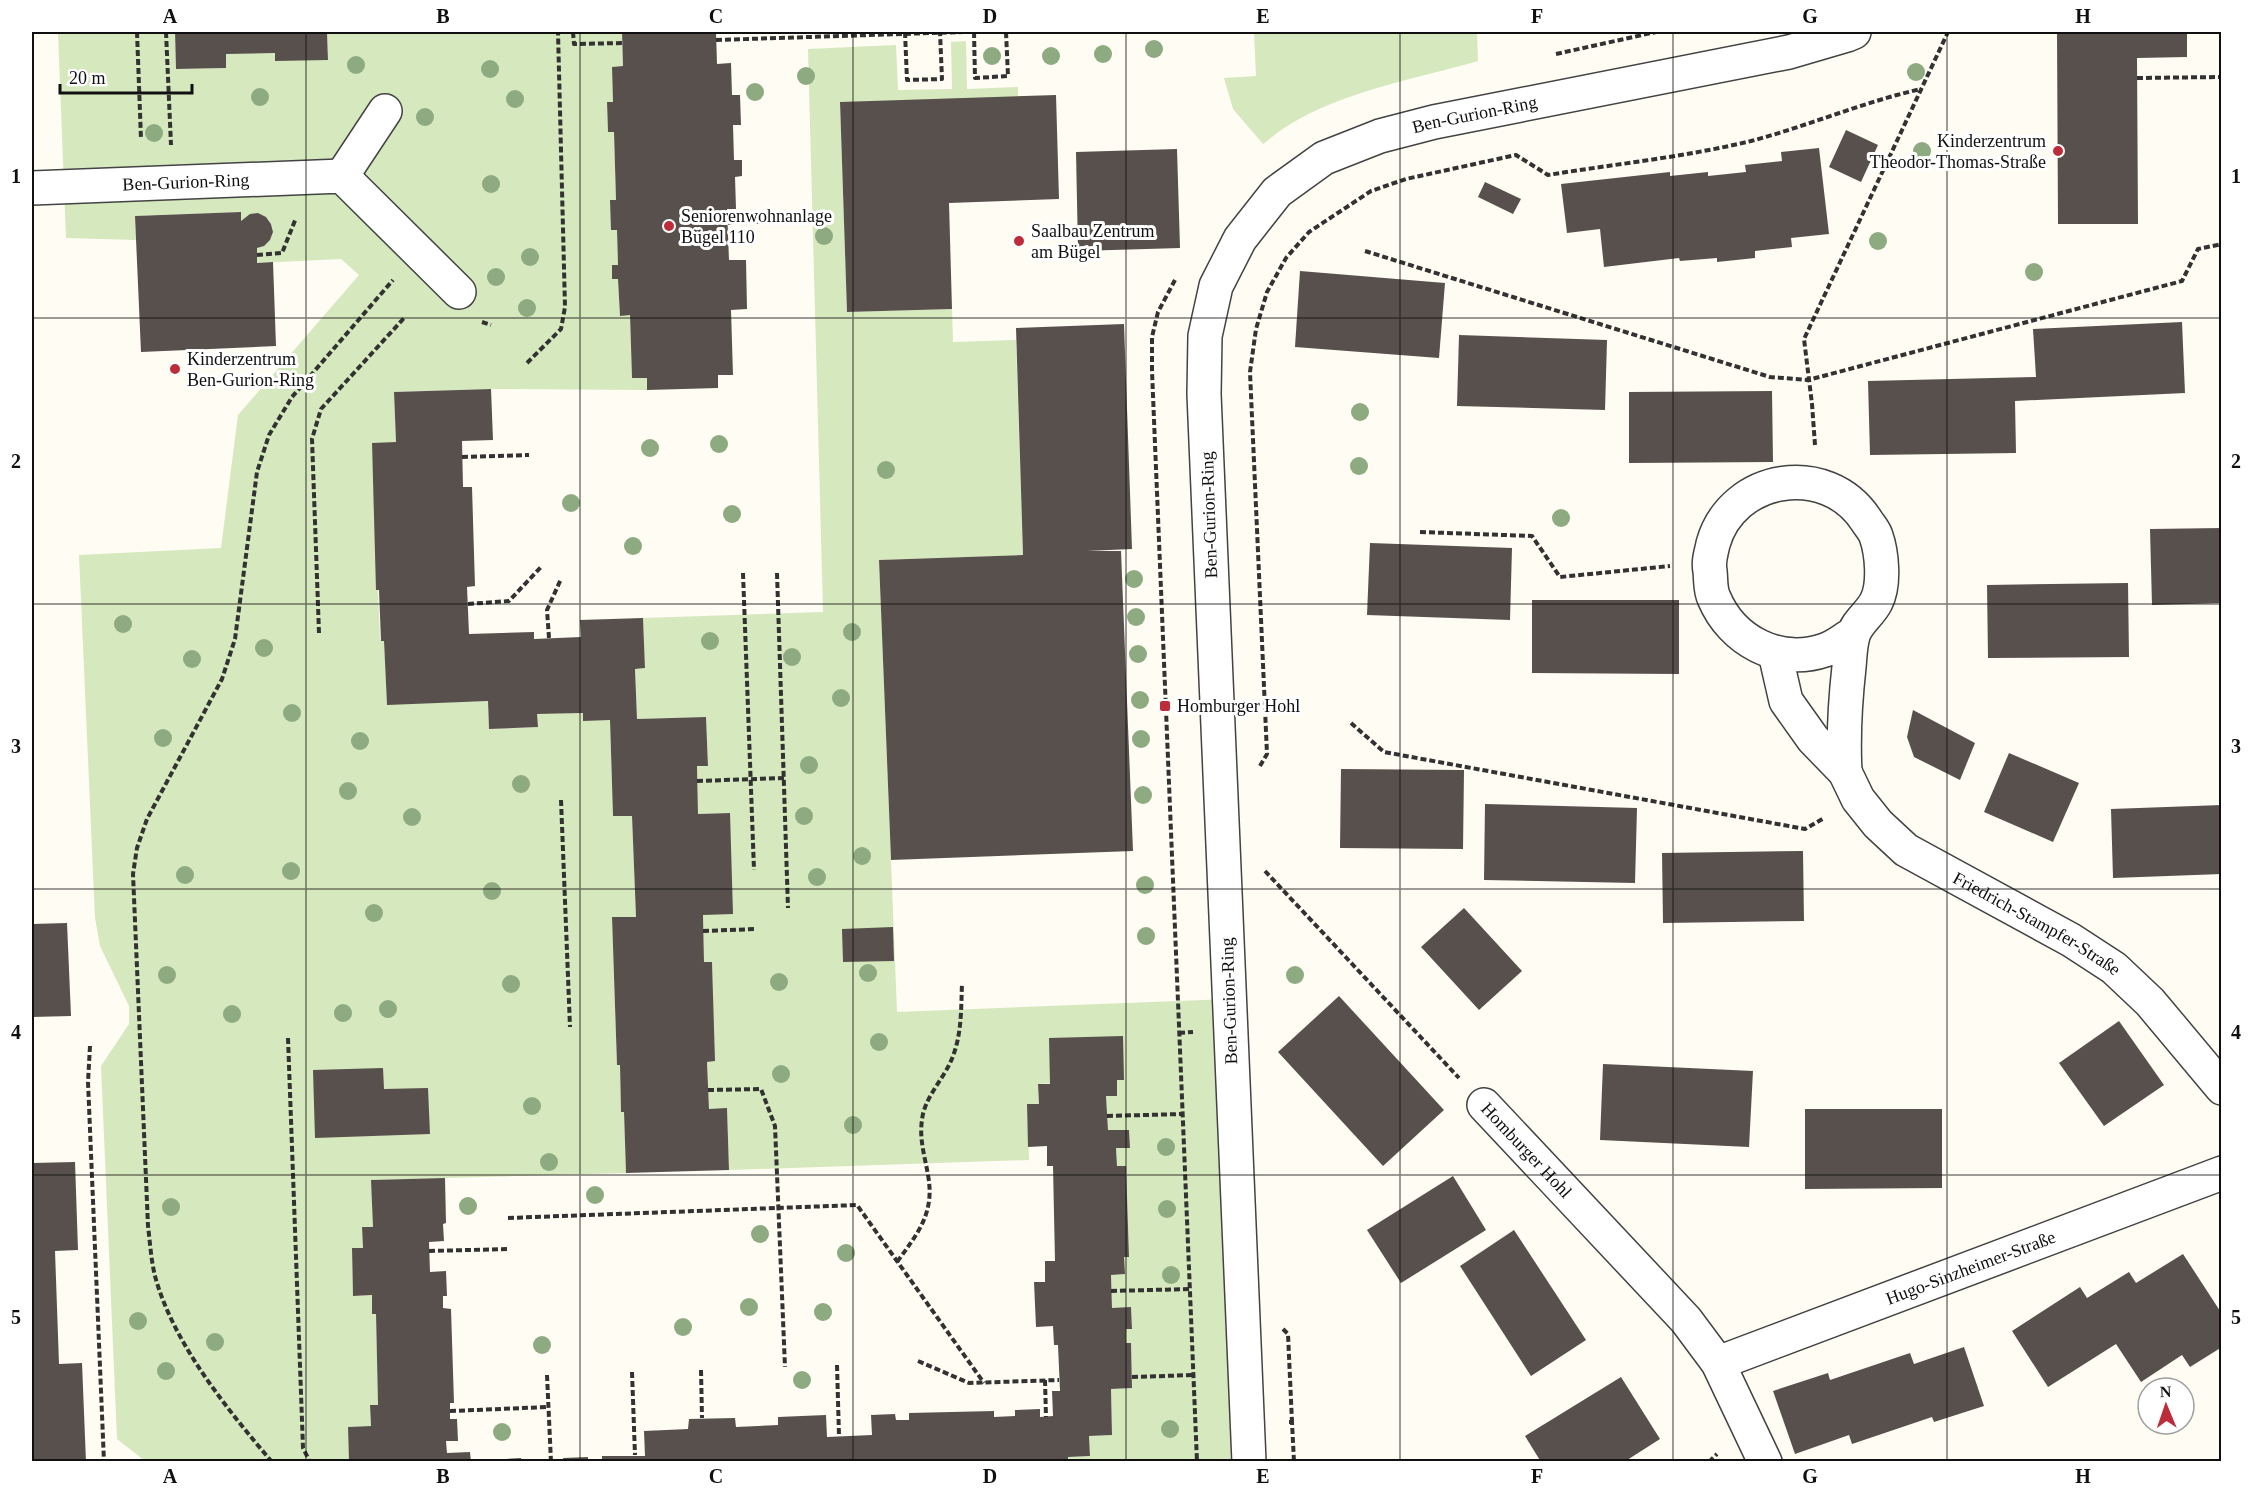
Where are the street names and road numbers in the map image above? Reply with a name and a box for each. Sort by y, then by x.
street label: Ben-Gurion-Ring [1410,92,1539,137]
street label: Ben-Gurion-Ring [122,170,250,194]
street label: Ben-Gurion-Ring [1197,451,1221,579]
street label: Friedrich-Stampfer-Straße [1950,868,2125,979]
street label: Ben-Gurion-Ring [1217,937,1241,1065]
street label: Homburger Hohl [1477,1098,1576,1202]
street label: Hugo-Sinzheimer-Straße [1883,1227,2058,1309]

